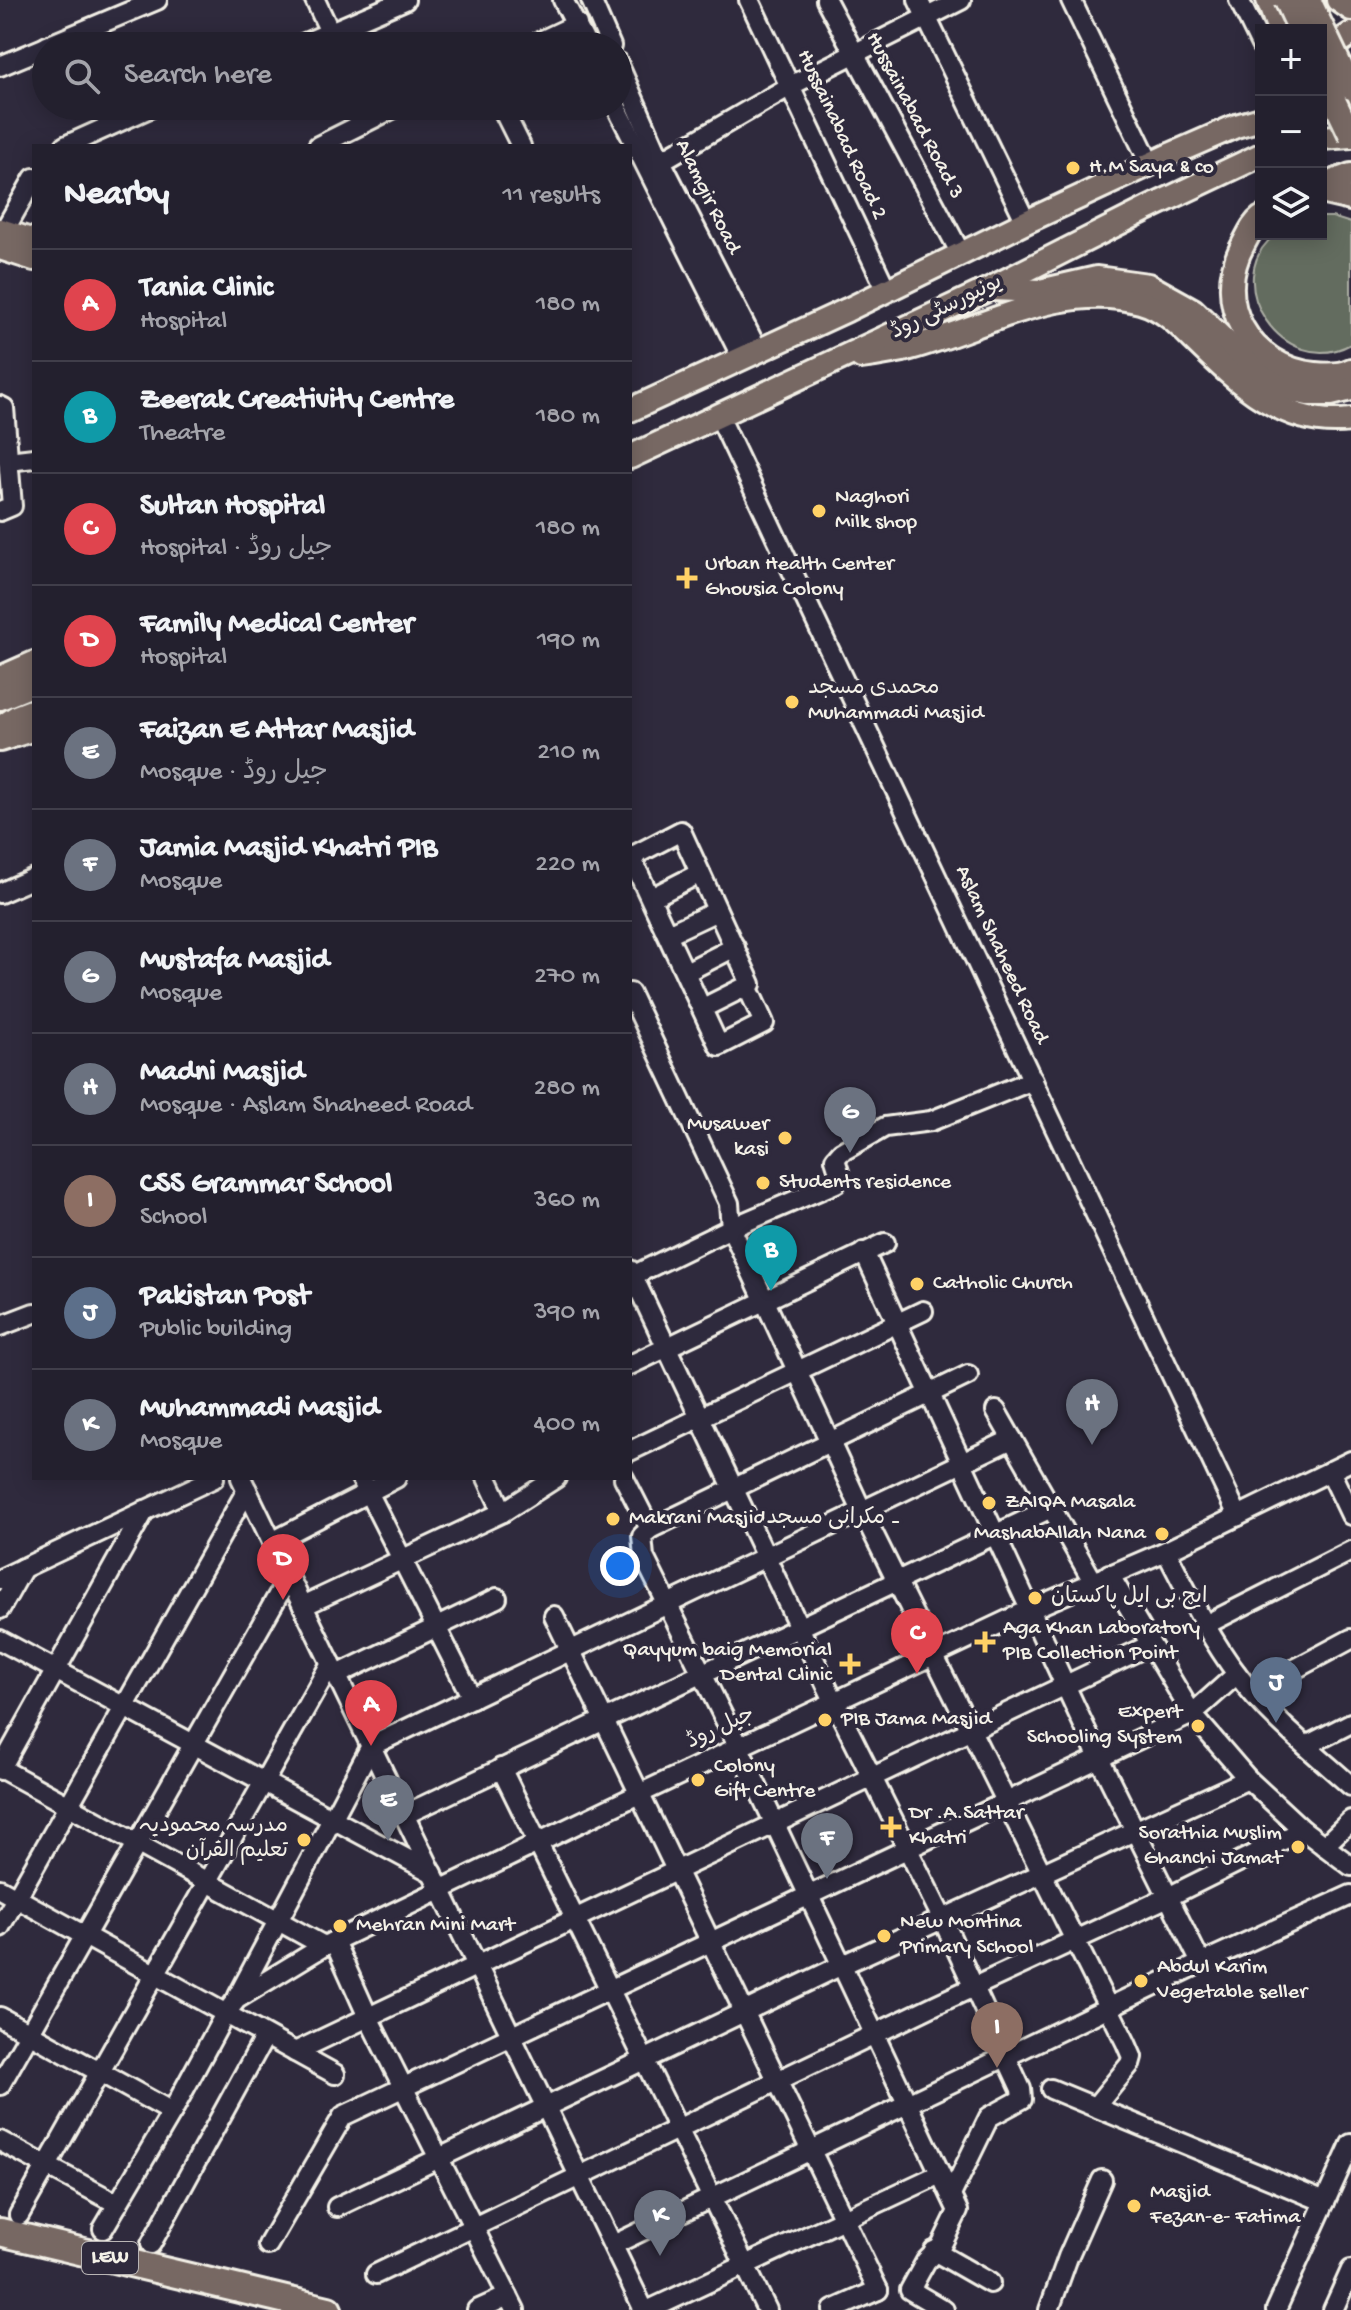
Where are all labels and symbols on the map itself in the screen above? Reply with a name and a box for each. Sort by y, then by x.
street label: Hussainabad Road 3 [859,28,969,204]
street label: Hussainabad Road 2 [790,46,892,224]
street label: Alamgir Road [668,136,747,260]
place label: H.M Saya & co [1089,155,1214,181]
marker: H.M Saya & co [1064,159,1082,177]
street label: یونیورسٹی روڈ [887,269,1007,346]
place label: Naghori Milk shop [835,485,917,536]
marker: Naghori Milk shop [810,502,828,520]
place label: Urban Health Center Ghousia Colony [705,552,896,603]
marker: Urban Health Center Ghousia Colony [676,567,698,589]
place label: محمدی مسجد Muhammadi Masjid [808,676,986,727]
marker: محمدی مسجد Muhammadi Masjid [783,693,801,711]
street label: Aslam Shaheed Road [948,862,1055,1050]
pin: G [824,1087,876,1153]
place label: Musawer kasi [687,1112,771,1163]
marker: Musawer kasi [776,1129,794,1147]
place label: Students residence [779,1170,952,1196]
marker: Students residence [754,1174,772,1192]
pin: B [745,1225,797,1291]
place label: Catholic Church [933,1271,1073,1297]
marker: Catholic Church [908,1275,926,1293]
pin: H [1066,1379,1118,1445]
place label: ZAIQA Masala [1005,1490,1136,1516]
marker: ZAIQA Masala [980,1494,998,1512]
place label: Makrani Masjid۔ مکرانی مسجد [629,1506,901,1532]
marker: Makrani Masjid۔ مکرانی مسجد [604,1510,622,1528]
place label: MashabAllah Nana [974,1521,1147,1547]
marker: MashabAllah Nana [1153,1525,1171,1543]
pin: D [257,1534,309,1600]
your location [600,1546,640,1586]
place label: ایچ بی ایل پاکستان [1051,1585,1207,1611]
marker: ایچ بی ایل پاکستان [1026,1589,1044,1607]
pin: C [891,1608,943,1674]
place label: Aga Khan Laboratory PIB Collection Point [1002,1616,1200,1667]
marker: Aga Khan Laboratory PIB Collection Point [974,1631,996,1653]
place label: Qayyum baig Memorial Dental Clinic [623,1638,834,1689]
marker: Qayyum baig Memorial Dental Clinic [839,1653,861,1675]
pin: J [1250,1657,1302,1723]
pin: A [345,1680,397,1746]
place label: Expert Schooling System [1027,1700,1184,1751]
street label: جیل روڈ [682,1701,759,1756]
place label: PIB Jama Masjid [840,1707,994,1733]
marker: PIB Jama Masjid [816,1711,834,1729]
marker: Expert Schooling System [1189,1717,1207,1735]
place label: Colony Gift Centre [714,1754,816,1805]
marker: Colony Gift Centre [689,1771,707,1789]
pin: E [362,1775,414,1841]
place label: Dr .A.Sattar Khatri [907,1801,1026,1852]
pin: F [801,1813,853,1879]
place label: مدرسہ محمودیہ تعلیم القرآن [139,1814,289,1865]
marker: Dr .A.Sattar Khatri [880,1816,902,1838]
place label: Sorathia Muslim Ghanchi Jamat [1138,1821,1284,1872]
marker: مدرسہ محمودیہ تعلیم القرآن [295,1831,313,1849]
marker: Sorathia Muslim Ghanchi Jamat [1289,1838,1307,1856]
place label: New Montina Primary School [899,1910,1034,1961]
place label: Mehran Mini Mart [356,1913,517,1939]
marker: Mehran Mini Mart [331,1917,349,1935]
marker: New Montina Primary School [875,1927,893,1945]
place label: Abdul Karim Vegetable seller [1156,1955,1309,2006]
marker: Abdul Karim Vegetable seller [1132,1972,1150,1990]
pin: I [971,2002,1023,2068]
place label: Masjid Fezan-e- Fatima [1149,2180,1301,2231]
pin: K [634,2190,686,2256]
marker: Masjid Fezan-e- Fatima [1125,2197,1143,2215]
road number: LEW [82,2242,138,2274]

